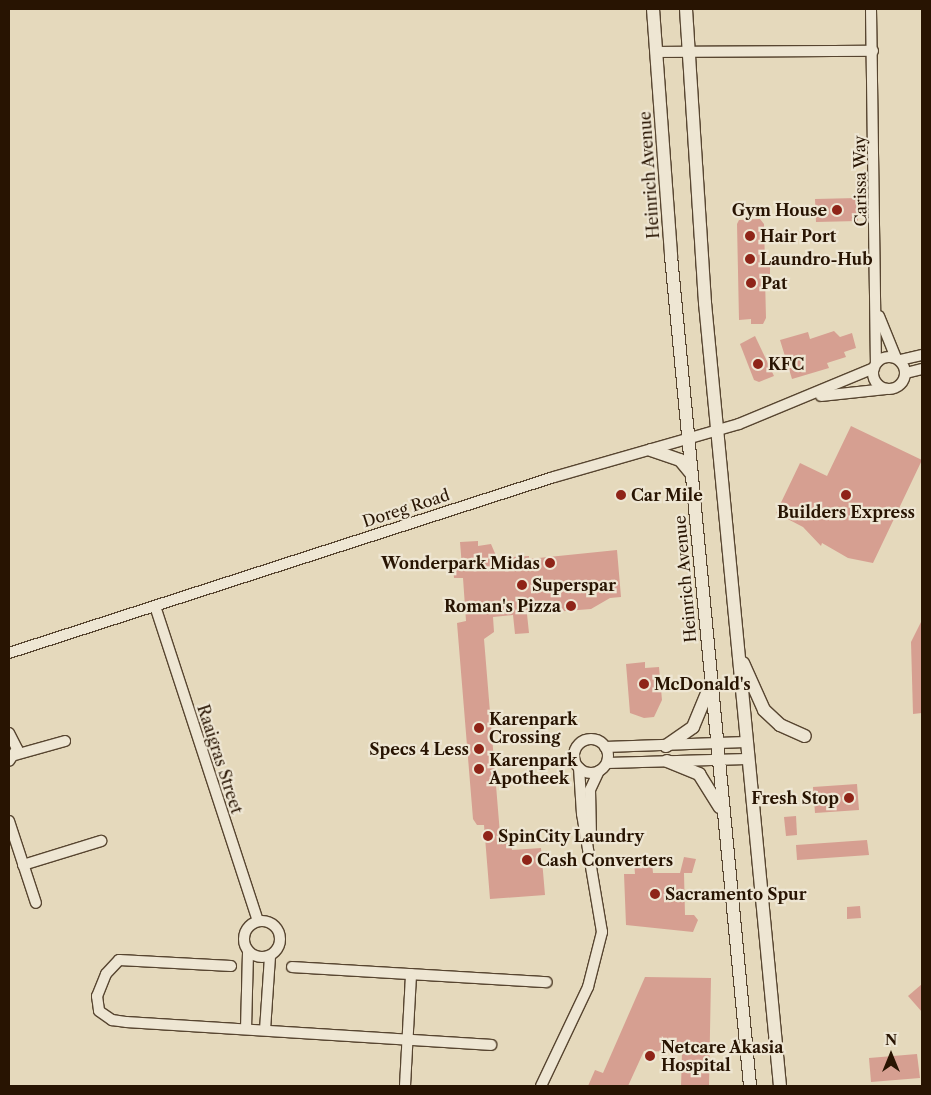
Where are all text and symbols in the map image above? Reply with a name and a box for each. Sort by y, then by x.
street label: Heinrich Avenue [635,110,663,240]
street label: Carissa Way [850,135,870,227]
place label: Gym House [732,200,827,220]
marker: Gym House [831,204,843,216]
place label: Hair Port [760,226,836,246]
marker: Hair Port [744,230,756,242]
place label: Laundro-Hub [760,249,873,269]
marker: Laundro-Hub [744,253,756,265]
place label: Pat [761,273,787,293]
marker: Pat [745,277,757,289]
place label: KFC [768,354,804,374]
marker: KFC [752,358,764,370]
street label: Doreg Road [360,485,452,531]
place label: Car Mile [631,485,703,505]
marker: Car Mile [615,489,627,501]
marker: Builders Express [840,489,852,501]
place label: Builders Express [777,502,915,522]
street label: Heinrich Avenue [670,514,700,644]
place label: Wonderpark Midas [381,553,540,573]
marker: Wonderpark Midas [544,557,556,569]
place label: Superspar [532,575,616,595]
marker: Superspar [516,579,528,591]
place label: Roman's Pizza [444,596,561,616]
marker: Roman's Pizza [565,600,577,612]
place label: McDonald's [654,674,751,694]
marker: McDonald's [638,678,650,690]
street label: Raaigras Street [193,702,247,816]
place label: Karenpark Crossing [489,709,578,747]
marker: Karenpark Crossing [473,722,485,734]
place label: Specs 4 Less [369,739,469,759]
marker: Specs 4 Less [473,743,485,755]
place label: Karenpark Apotheek [489,750,578,788]
marker: Karenpark Apotheek [473,763,485,775]
place label: Fresh Stop [751,788,839,808]
marker: Fresh Stop [843,792,855,804]
place label: SpinCity Laundry [498,826,644,846]
marker: SpinCity Laundry [482,830,494,842]
place label: Cash Converters [537,850,673,870]
marker: Cash Converters [521,854,533,866]
place label: Sacramento Spur [665,884,807,904]
marker: Sacramento Spur [649,888,661,900]
north arrow [866,1030,916,1080]
text: N [885,1031,897,1049]
place label: Netcare Akasia Hospital [661,1037,784,1075]
marker: Netcare Akasia Hospital [643,1049,657,1063]

